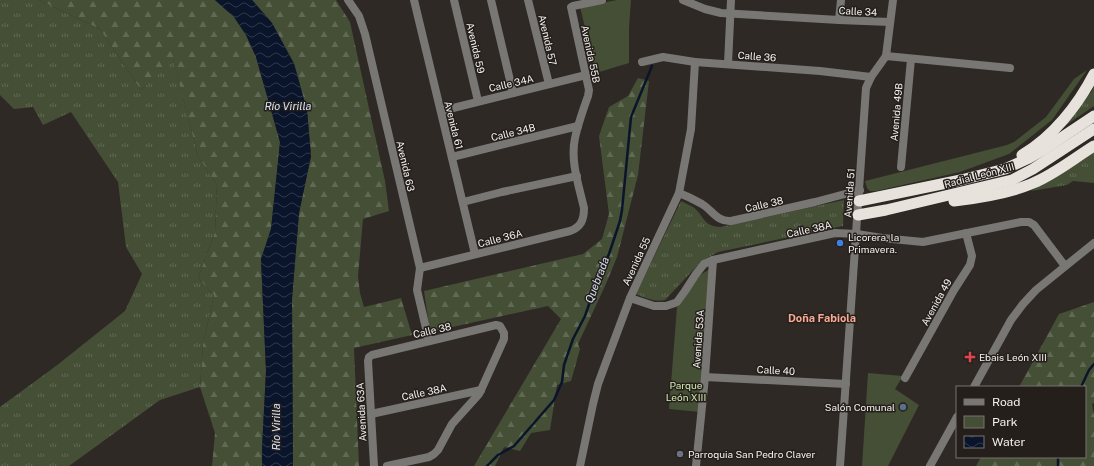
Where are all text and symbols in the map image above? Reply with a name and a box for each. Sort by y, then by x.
street label: Calle 34 [838,4,878,18]
street label: Avenida 57 [536,13,560,67]
street label: Avenida 59 [464,21,488,75]
street label: Avenida 55B [579,24,603,84]
street label: Calle 36 [737,49,777,63]
street label: Calle 34A [487,72,535,94]
street label: Avenida 49B [887,82,905,142]
street label: Avenida 61 [442,99,466,151]
water label: Río Virilla [265,100,312,112]
street label: Calle 34B [490,121,537,143]
street label: Avenida 63 [394,139,418,193]
street label: Radial León XIII [943,160,1015,190]
street label: Avenida 51 [841,168,857,218]
street label: Calle 38 [744,194,784,214]
street label: Calle 38A [785,218,833,240]
street label: Calle 36A [476,227,524,249]
place label: Licorera, la Primavera. [848,231,899,255]
street label: Avenida 55 [620,235,652,287]
marker: Licorera, la Primavera. [835,238,845,248]
water label: Quebrada [583,255,611,305]
street label: Avenida 49 [918,276,954,328]
street label: Avenida 53A [690,309,706,369]
district label: Doña Fabiola [788,312,856,324]
street label: Calle 38 [412,320,452,340]
marker: Ebais León XIII [964,351,976,363]
place label: Ebais León XIII [979,351,1047,363]
street label: Calle 40 [756,363,796,377]
park label: Parque León XIII [666,379,706,403]
street label: Calle 38A [400,381,448,403]
street label: Avenida 63A [353,382,369,442]
legend [956,386,1086,458]
text: Road [992,395,1020,409]
place label: Salón Comunal [825,401,895,413]
marker: Salón Comunal [898,402,908,412]
water label: Río Virilla [270,403,282,450]
text: Park [992,415,1018,429]
text: Water [992,435,1026,449]
place label: Parroquia San Pedro Claver [688,448,816,460]
marker: Parroquia San Pedro Claver [675,449,685,459]

